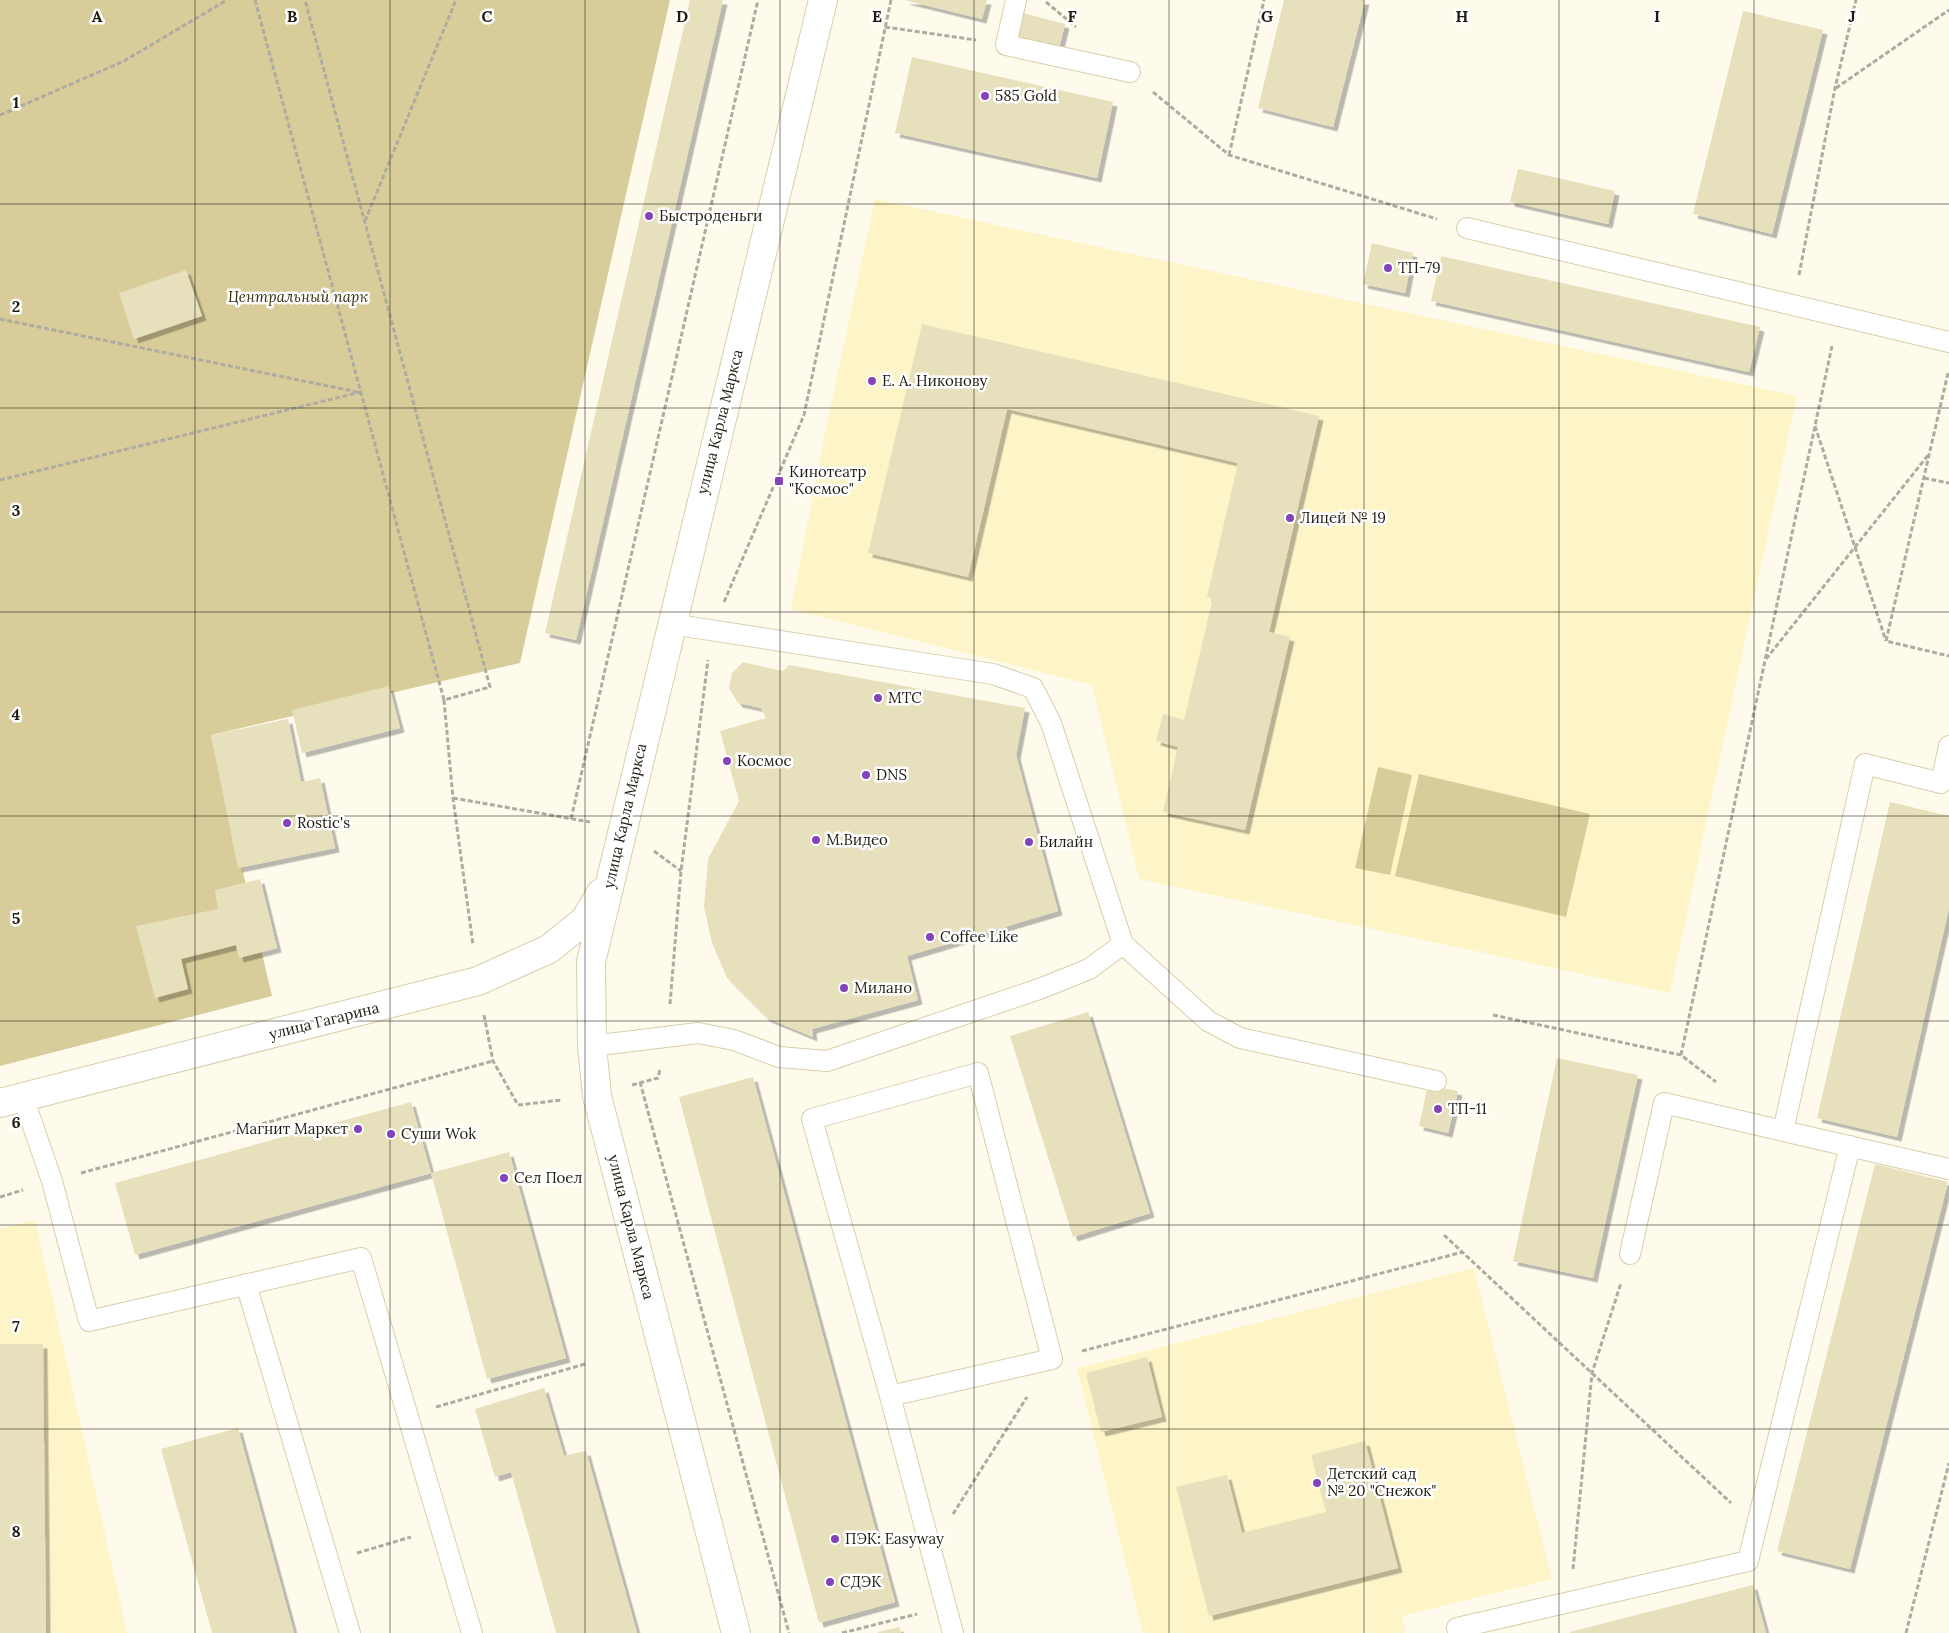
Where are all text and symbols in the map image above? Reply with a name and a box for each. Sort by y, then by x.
text: A [92,6,103,26]
text: B [287,6,298,26]
text: C [481,6,493,26]
text: D [676,6,688,26]
text: E [872,6,882,26]
text: F [1067,6,1077,26]
text: G [1261,6,1273,26]
text: H [1456,6,1469,26]
text: I [1654,6,1660,26]
text: J [1848,6,1856,26]
place label: 585 Gold [995,86,1057,105]
marker: 585 Gold [979,90,991,102]
text: 1 [13,92,19,112]
place label: Быстроденьги [659,206,763,225]
marker: Быстроденьги [643,210,655,222]
place label: ТП-79 [1398,258,1441,277]
marker: ТП-79 [1382,262,1394,274]
park label: Центральный парк [228,287,368,306]
text: 2 [12,296,20,316]
street label: улица Карла Маркса [692,347,747,496]
place label: Е. А. Никонову [882,371,988,390]
marker: Е. А. Никонову [866,375,878,387]
place label: Кинотеатр "Космос" [789,462,866,498]
marker: Кинотеатр "Космос" [773,475,785,487]
text: 3 [12,500,21,520]
place label: Лицей № 19 [1300,508,1386,527]
marker: Лицей № 19 [1284,512,1296,524]
place label: МТС [888,688,922,707]
marker: МТС [872,692,884,704]
text: 4 [12,704,21,724]
street label: улица Карла Маркса [599,741,651,890]
place label: Космос [737,751,792,770]
marker: Космос [721,755,733,767]
place label: DNS [876,765,907,784]
marker: DNS [860,769,872,781]
place label: Rostic's [297,813,350,832]
marker: Rostic's [281,817,293,829]
place label: М.Видео [826,830,888,849]
place label: Билайн [1039,832,1093,851]
marker: М.Видео [810,834,822,846]
marker: Билайн [1023,836,1035,848]
text: 5 [12,908,21,928]
place label: Coffee Like [940,927,1019,946]
marker: Coffee Like [924,931,936,943]
place label: Милано [854,978,912,997]
marker: Милано [838,982,850,994]
street label: улица Гагарина [267,998,381,1043]
place label: ТП-11 [1448,1099,1487,1118]
marker: ТП-11 [1432,1103,1444,1115]
text: 6 [11,1112,21,1132]
place label: Магнит Маркет [236,1119,349,1138]
marker: Магнит Маркет [352,1123,364,1135]
place label: Суши Wok [401,1124,476,1143]
marker: Суши Wok [385,1128,397,1140]
street label: улица Карла Маркса [604,1152,659,1302]
place label: Сел Поел [514,1168,582,1187]
marker: Сел Поел [498,1172,510,1184]
text: 7 [12,1316,20,1336]
place label: Детский сад № 20 "Снежок" [1327,1464,1436,1500]
marker: Детский сад № 20 "Снежок" [1311,1477,1323,1489]
text: 8 [11,1521,21,1541]
place label: ПЭК: Easyway [845,1529,944,1548]
marker: ПЭК: Easyway [829,1533,841,1545]
place label: СДЭК [840,1572,882,1591]
marker: СДЭК [824,1576,836,1588]

